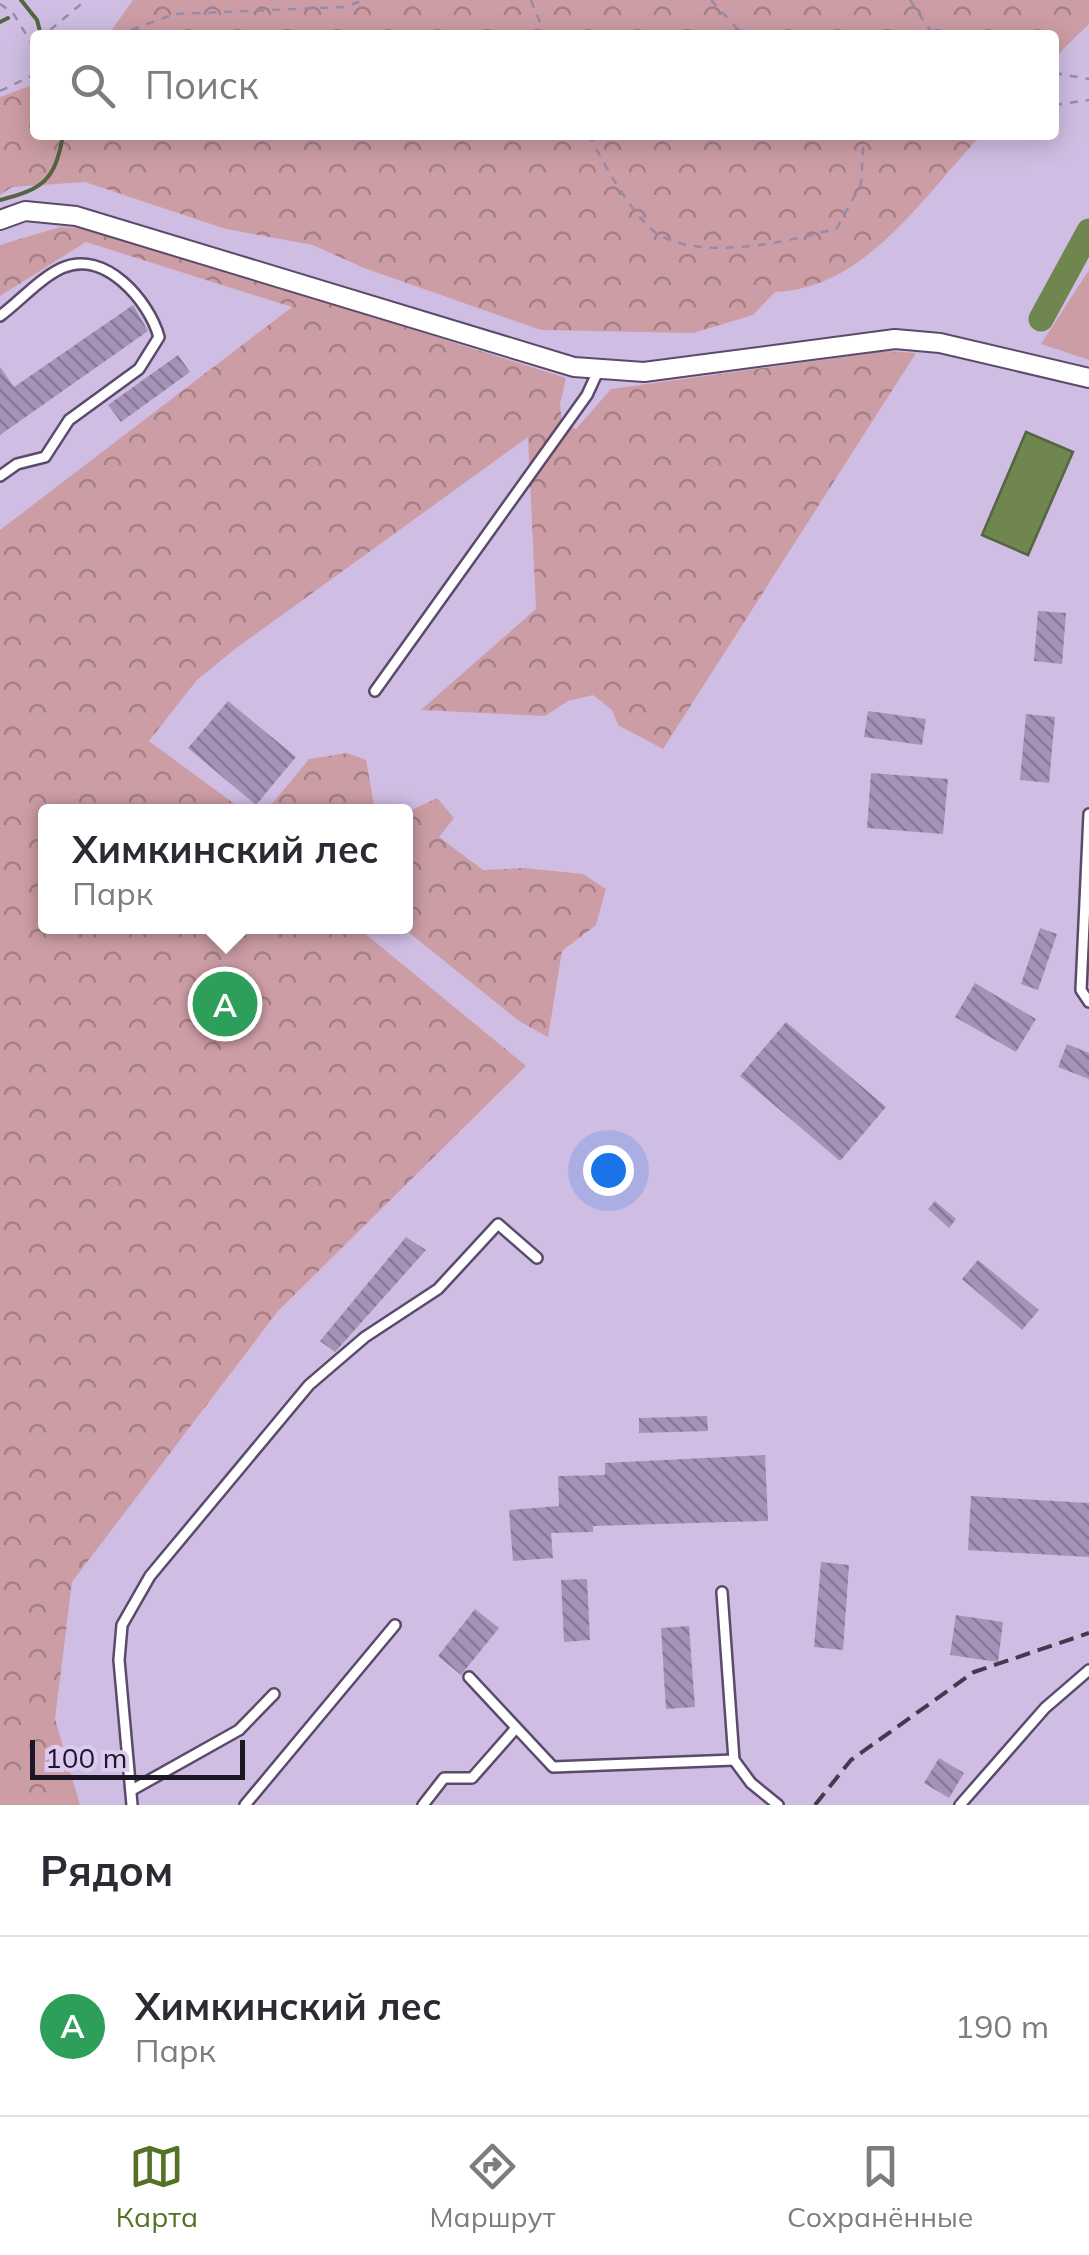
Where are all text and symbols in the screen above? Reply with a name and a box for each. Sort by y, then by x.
search box [30,30,1059,140]
icon: search [65,58,120,113]
text: Поиск [145,61,258,109]
popup [38,804,413,934]
text: Химкинский лес [72,825,379,873]
text: Парк [72,873,153,913]
pin: A [192,966,258,1042]
your location [583,1145,634,1196]
scale bar [30,1735,245,1780]
text: 100 m [45,1740,127,1775]
text: Рядом [40,1844,173,1897]
text: Химкинский лес [135,1982,442,2030]
text: A [60,2006,85,2046]
text: 190 m [955,2006,1049,2046]
text: Парк [135,2030,216,2070]
tab: Карта [116,2139,198,2234]
tab: Маршрут [430,2139,556,2234]
tab: Сохранённые [787,2139,973,2234]

